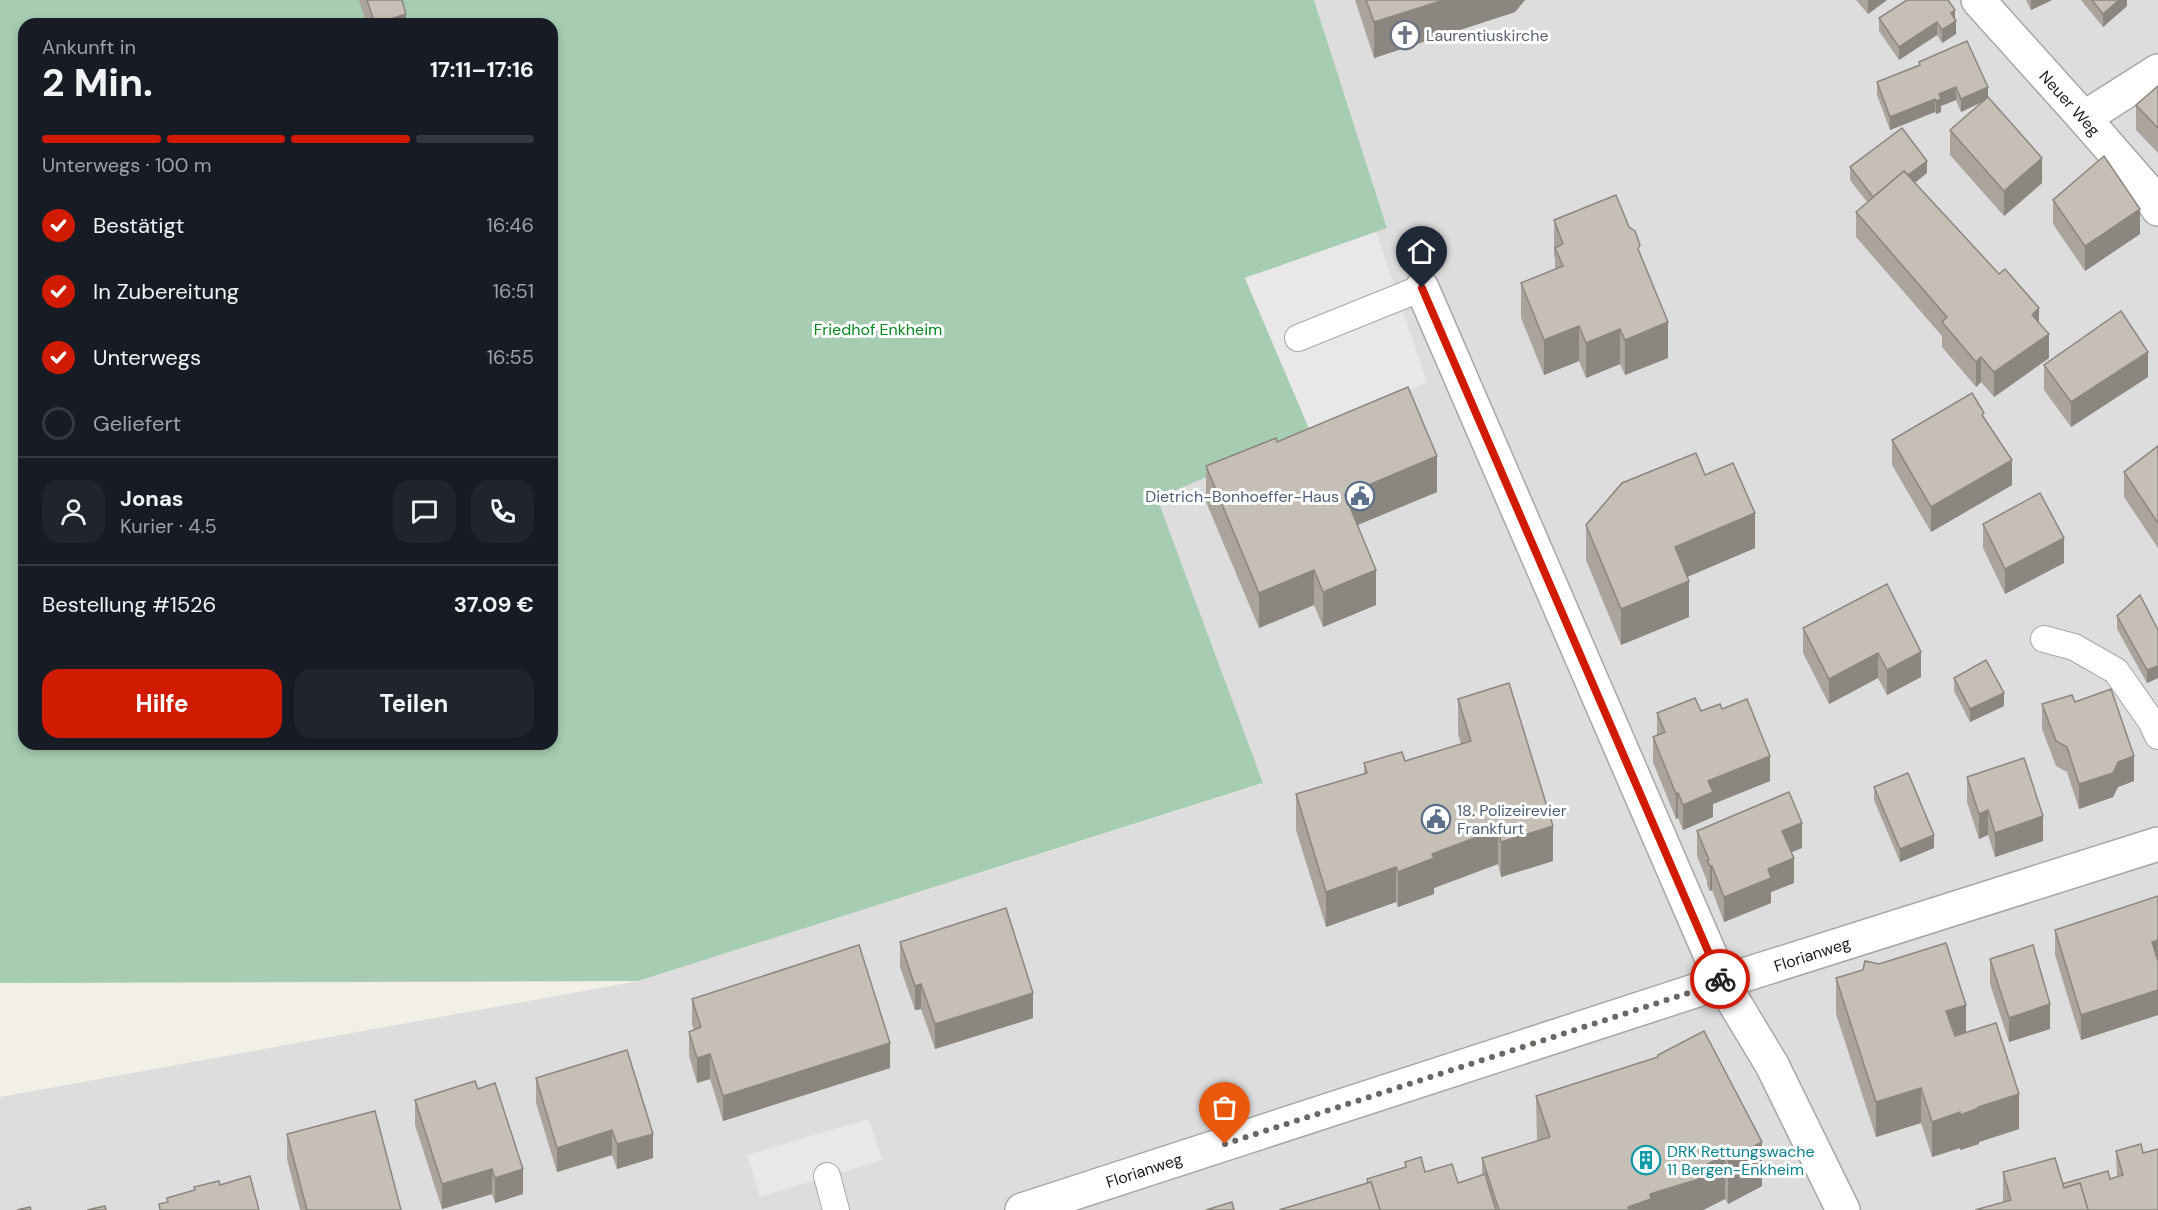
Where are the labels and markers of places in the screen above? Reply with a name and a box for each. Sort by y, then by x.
church icon: Laurentiuskirche [1389,19,1421,51]
place label: Laurentiuskirche [1426,25,1548,46]
pin [1396,226,1447,288]
public building icon: Dietrich-Bonhoeffer-Haus [1344,480,1376,512]
place label: Dietrich-Bonhoeffer-Haus [1145,486,1339,507]
place label: 18. Polizeirevier Frankfurt [1457,800,1567,839]
public building icon: 18. Polizeirevier Frankfurt [1420,803,1452,835]
pin [1199,1082,1250,1144]
place label: DRK Rettungswache 11 Bergen-Enkheim [1667,1141,1815,1180]
building icon: DRK Rettungswache 11 Bergen-Enkheim [1630,1144,1662,1176]

